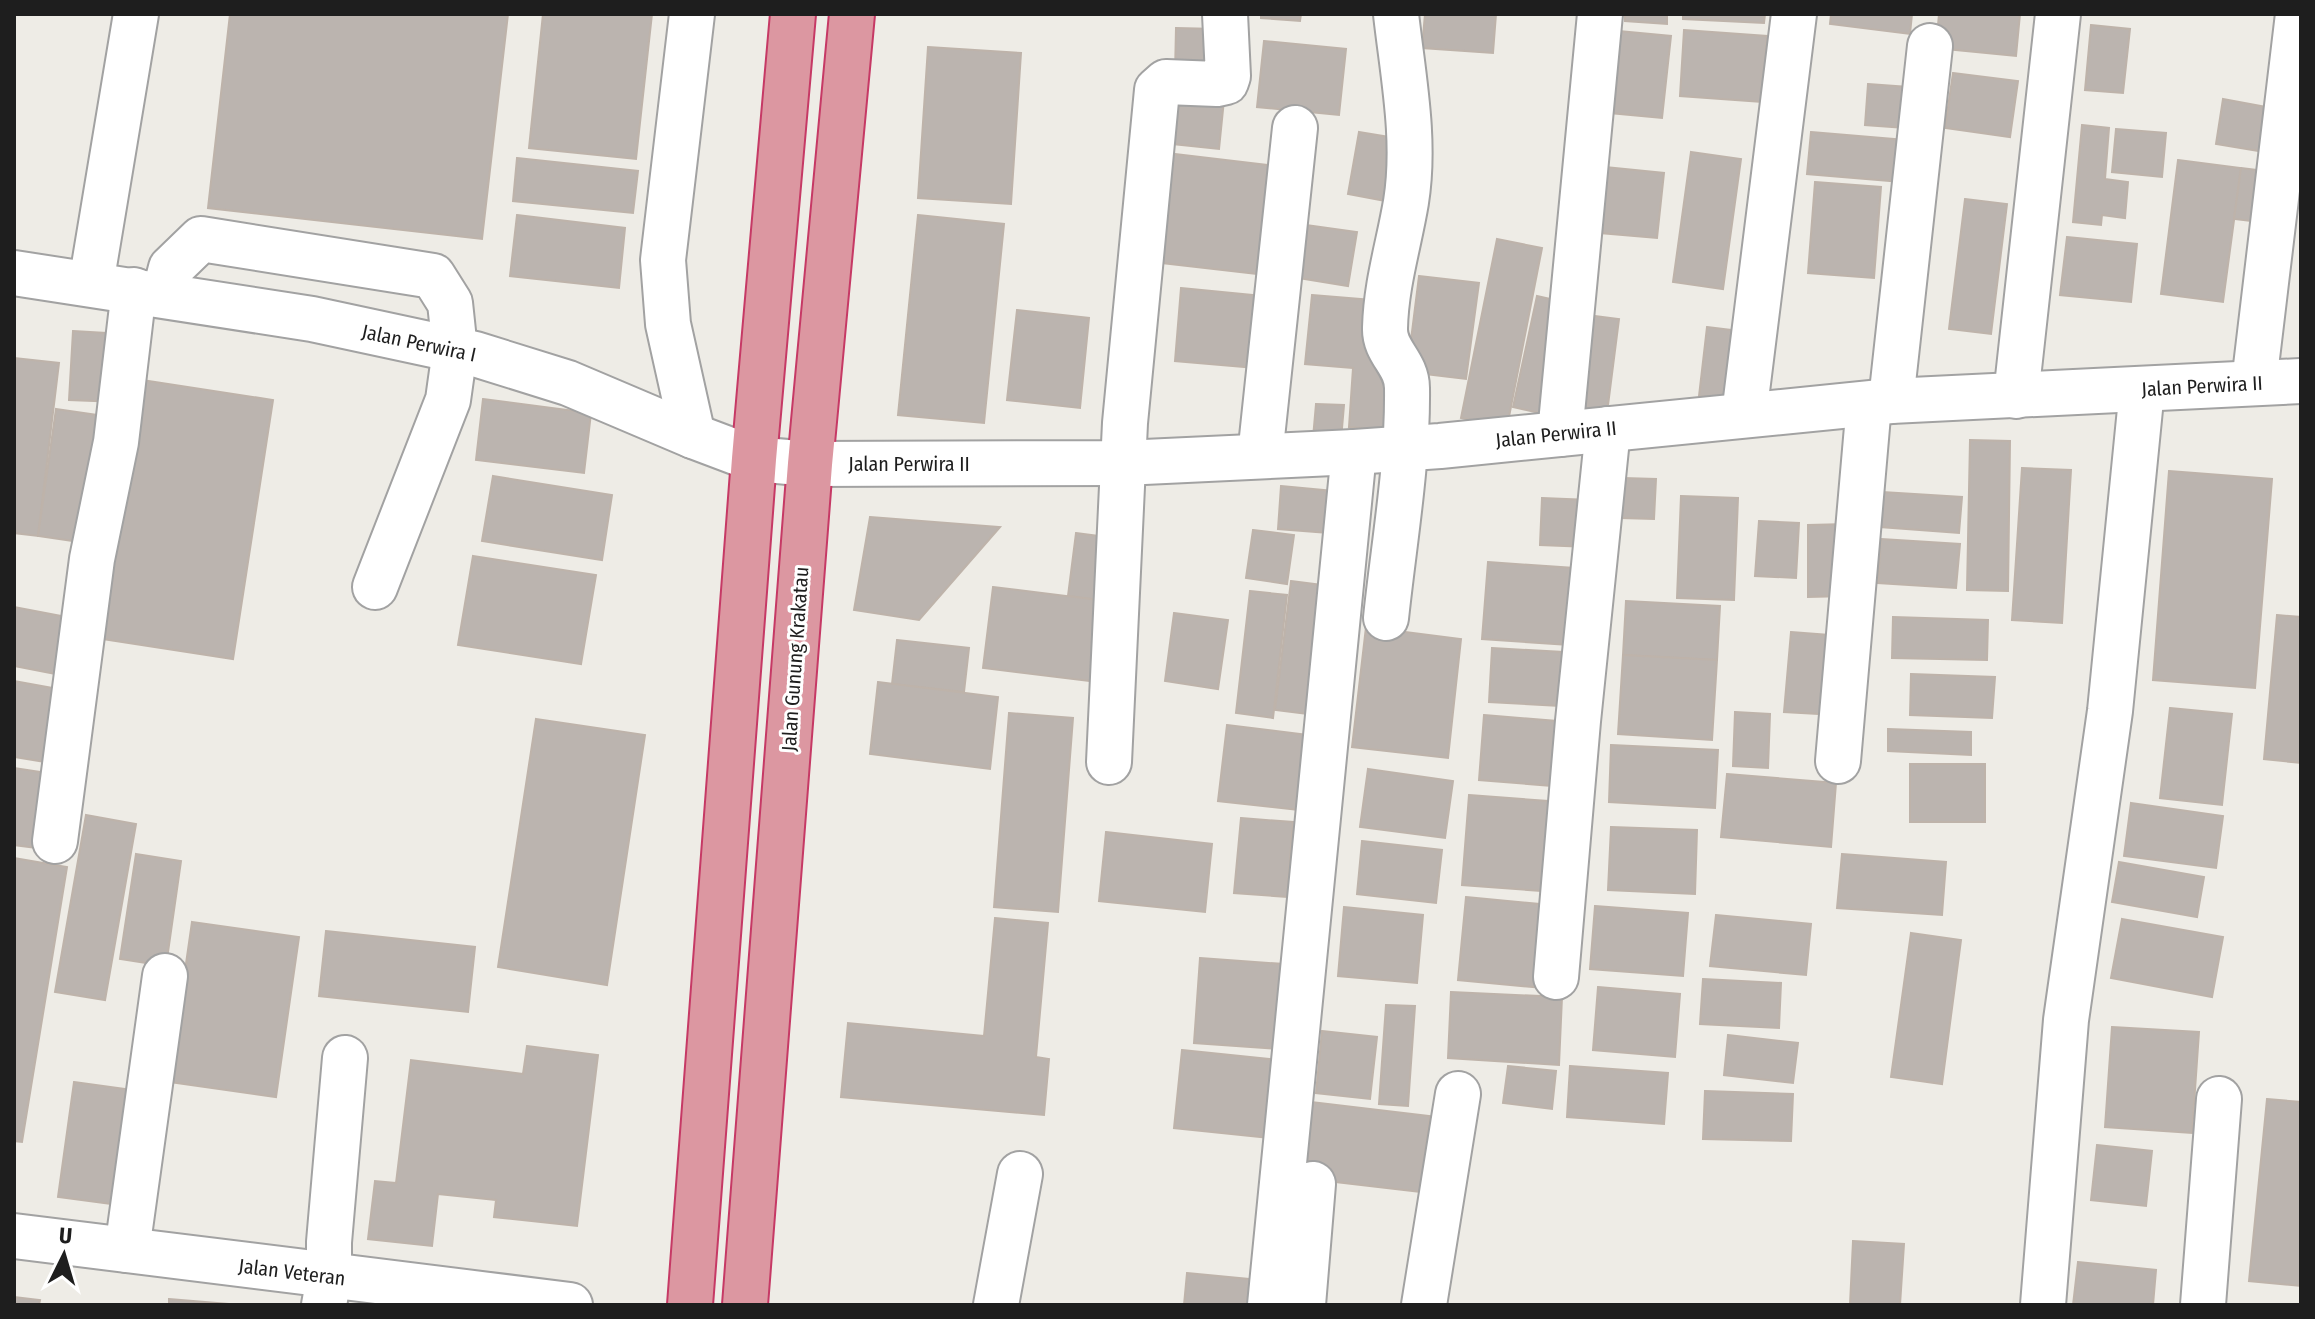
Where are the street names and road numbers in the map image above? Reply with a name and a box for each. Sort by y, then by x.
street label: Jalan Perwira I [360,319,478,367]
street label: Jalan Perwira II [2141,371,2263,401]
street label: Jalan Perwira II [1494,416,1618,452]
street label: Jalan Perwira II [848,452,970,476]
street label: Jalan Gunung Krakatau [777,566,813,752]
street label: Jalan Veteran [237,1254,347,1290]

